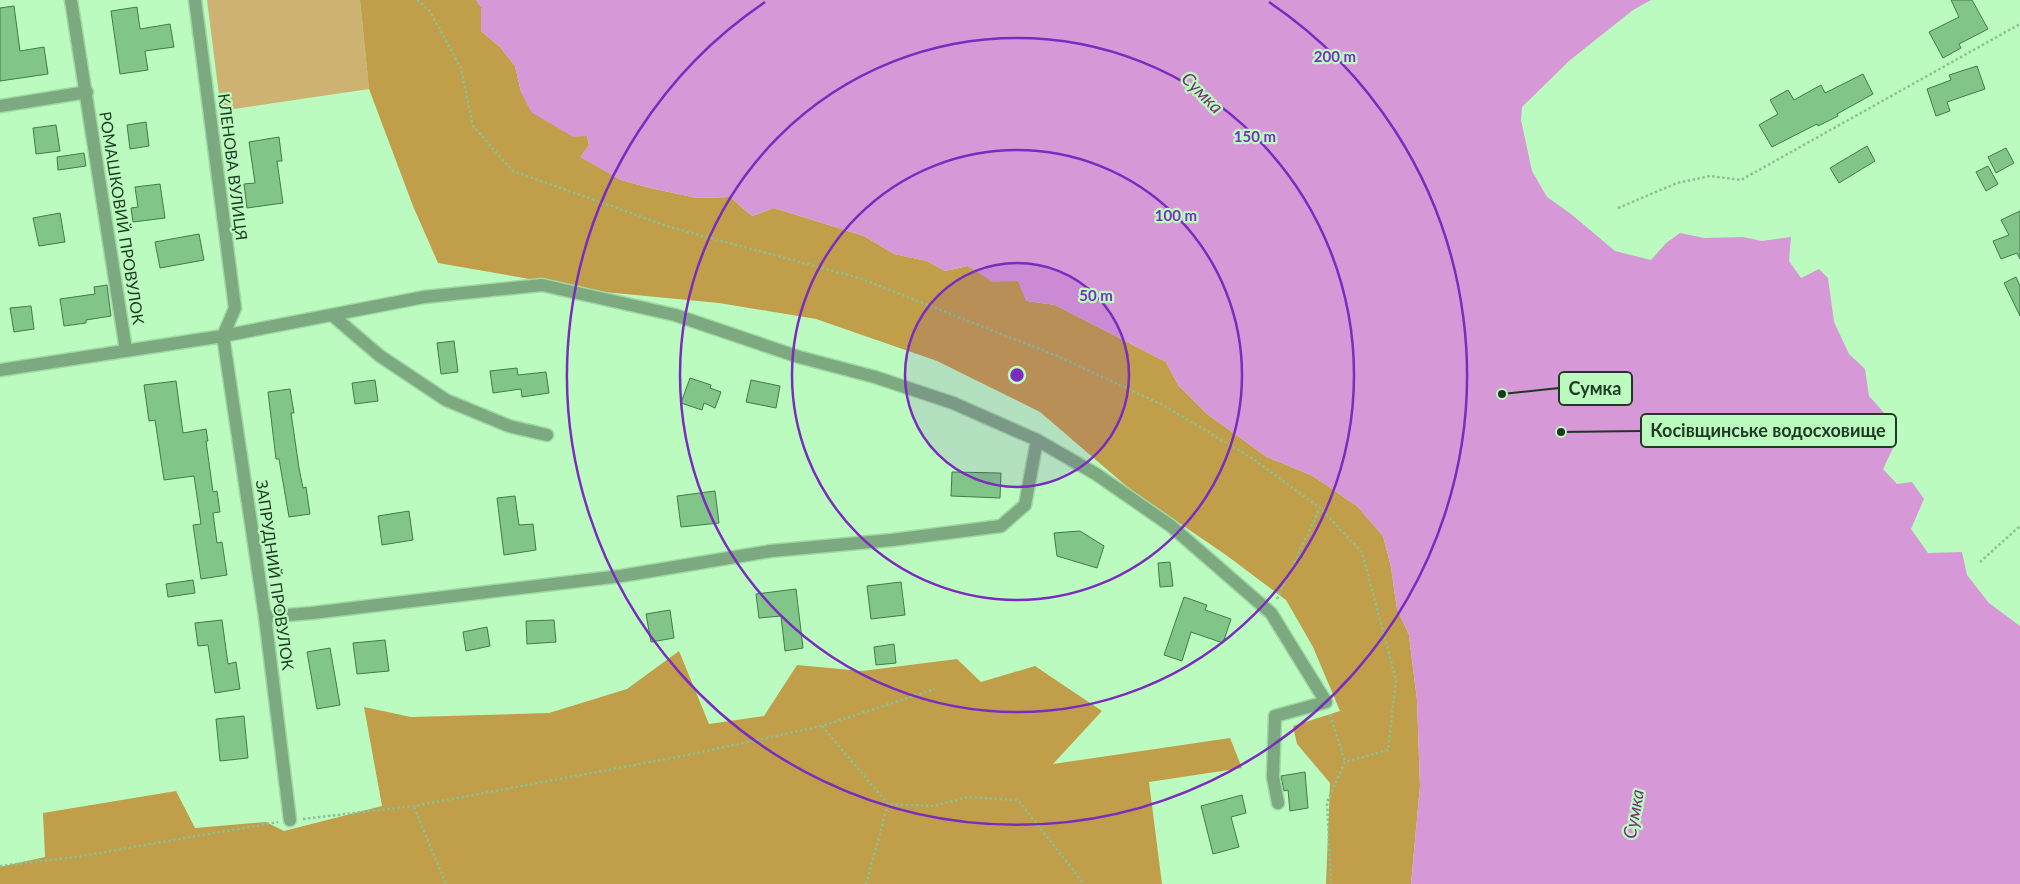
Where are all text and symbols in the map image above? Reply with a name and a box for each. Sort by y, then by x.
text: 200 m [1314,47,1356,65]
water label: Сумка [1177,67,1228,118]
street label: КЛЕНОВА ВУЛИЦЯ [215,92,252,242]
street label: РОМАШКОВИЙ ПРОВУЛОК [96,110,149,326]
text: 150 m [1234,127,1276,145]
text: 100 m [1155,206,1197,224]
text: 50 m [1079,286,1113,304]
centre of rings [1008,366,1026,384]
callout: Сумка [1559,372,1632,405]
text: Сумка [1569,377,1621,399]
callout: Косівщинське водосховище [1641,414,1896,447]
text: Косівщинське водосховище [1650,419,1886,441]
street label: ЗАПРУДНИЙ ПРОВУЛОК [253,479,298,672]
water label: Сумка [1618,788,1648,840]

